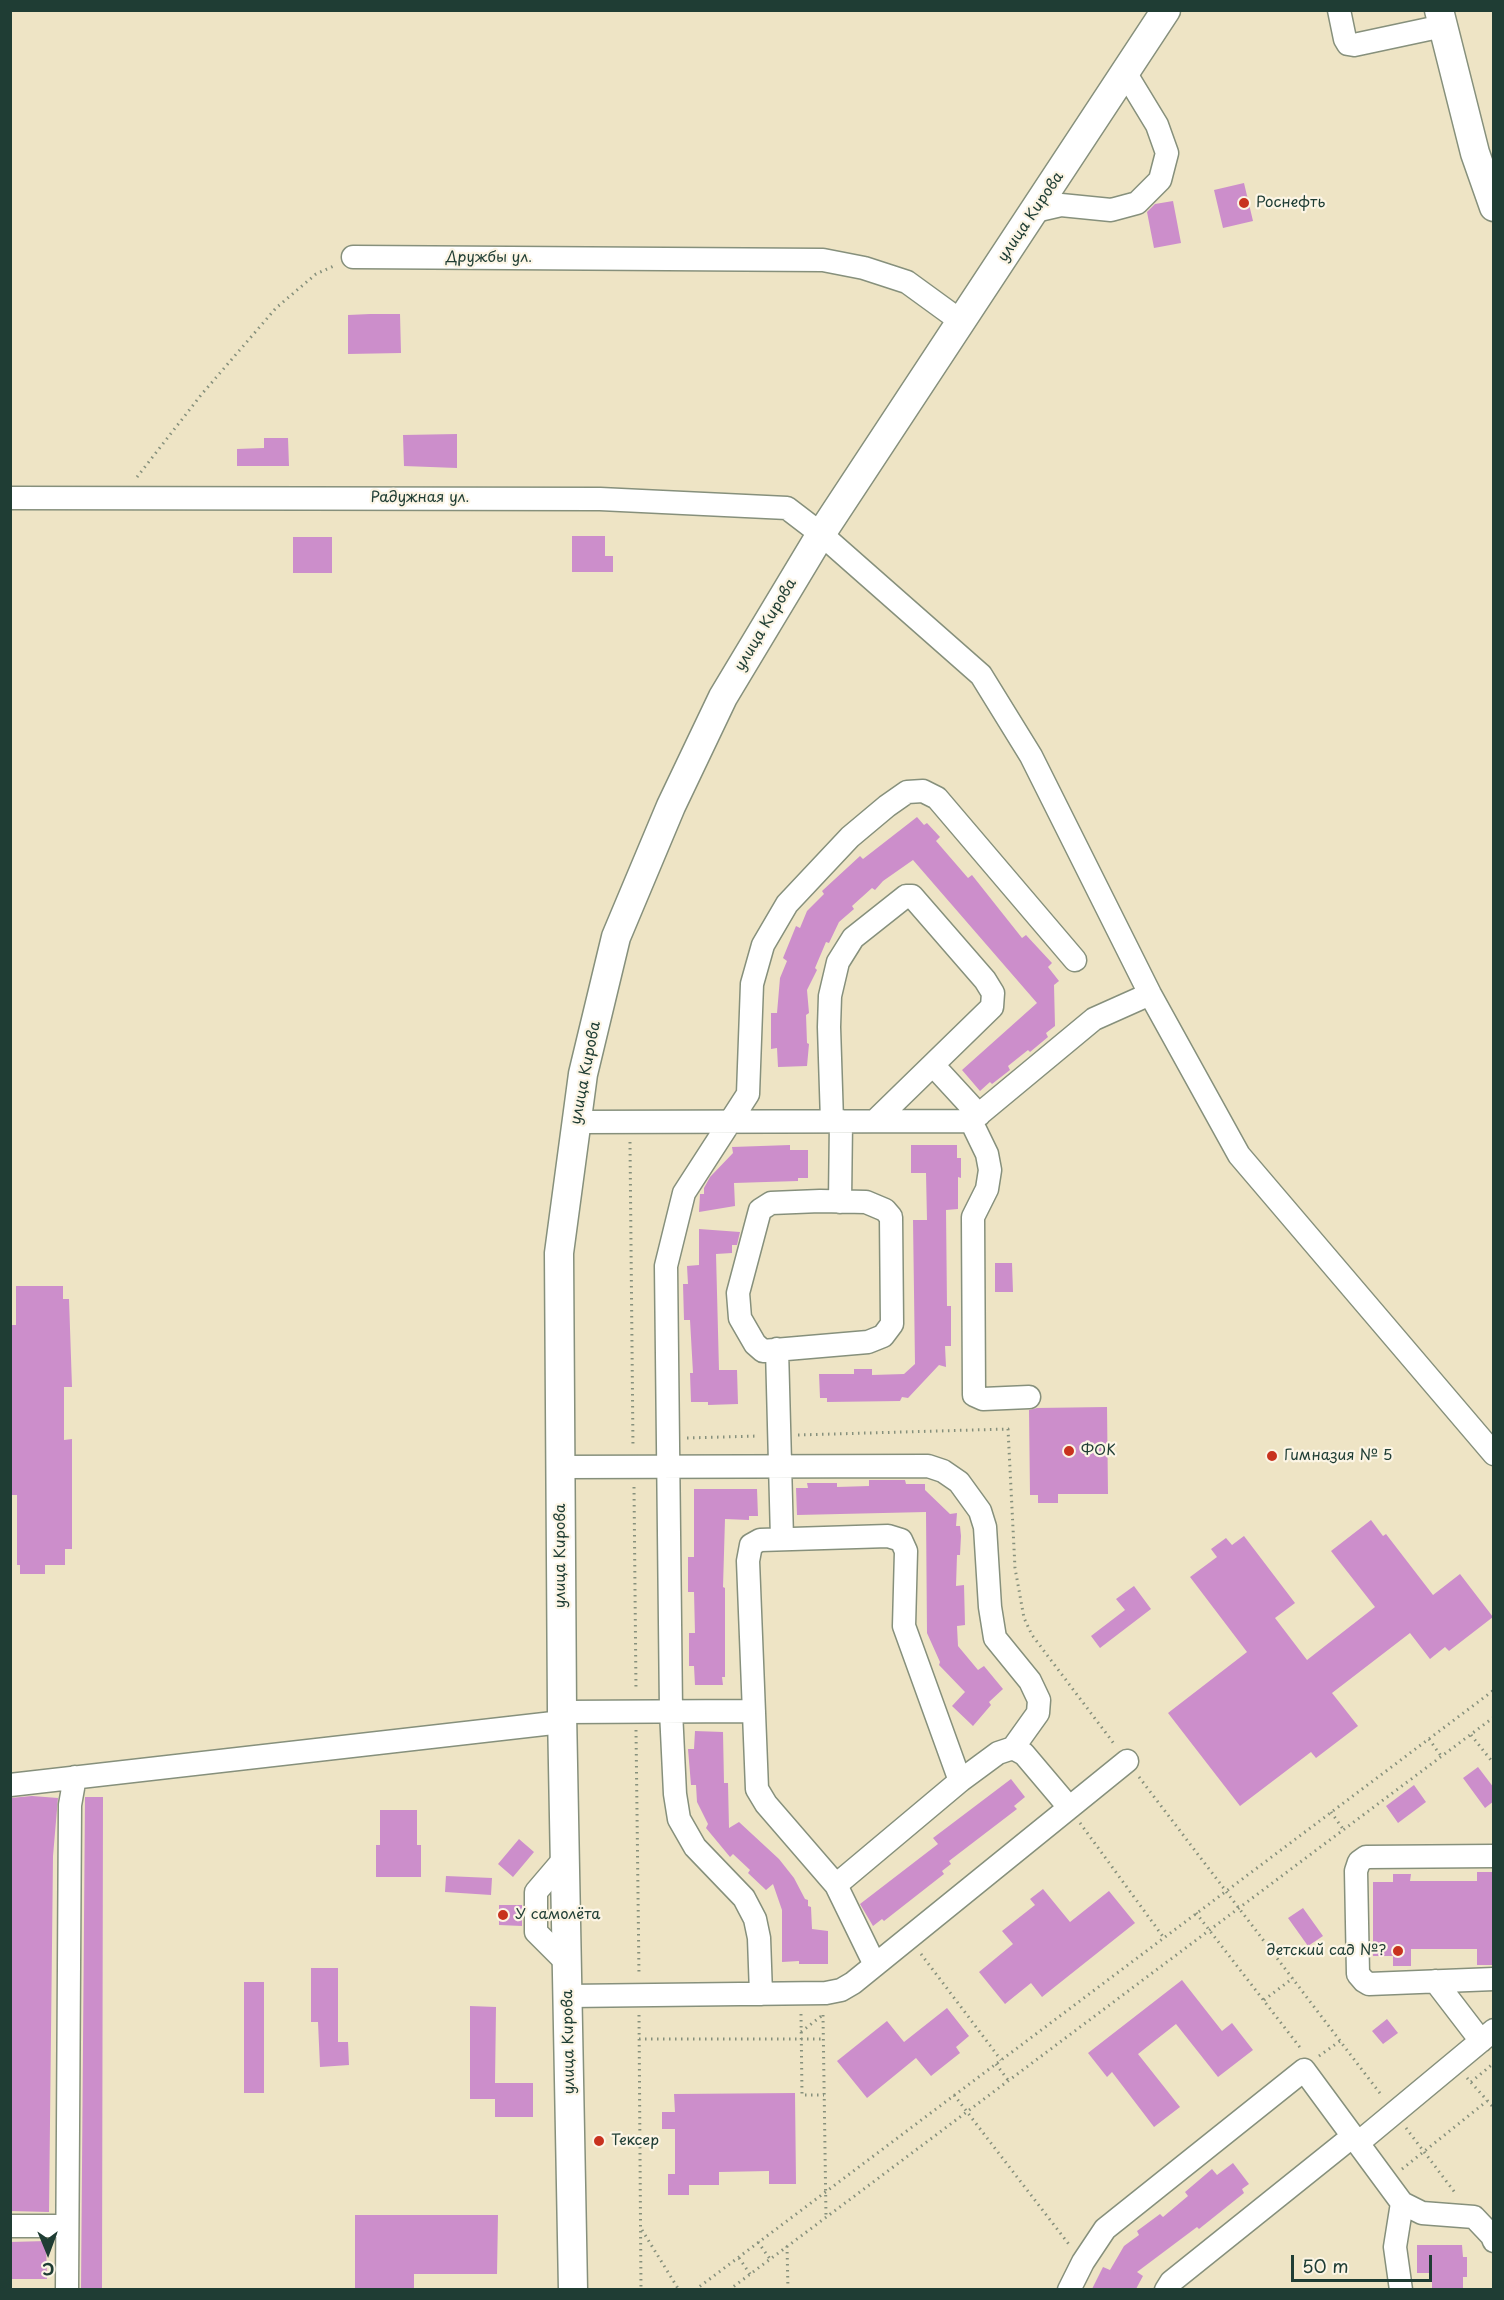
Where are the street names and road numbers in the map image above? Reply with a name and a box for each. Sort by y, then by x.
street label: улица Кирова [994,169,1068,265]
street label: Дружбы ул. [446,249,532,267]
street label: Радужная ул. [370,489,470,507]
street label: улица Кирова [731,575,801,675]
street label: улица Кирова [567,1020,605,1126]
street label: улица Кирова [552,1504,570,1608]
street label: улица Кирова [559,1990,579,2094]

